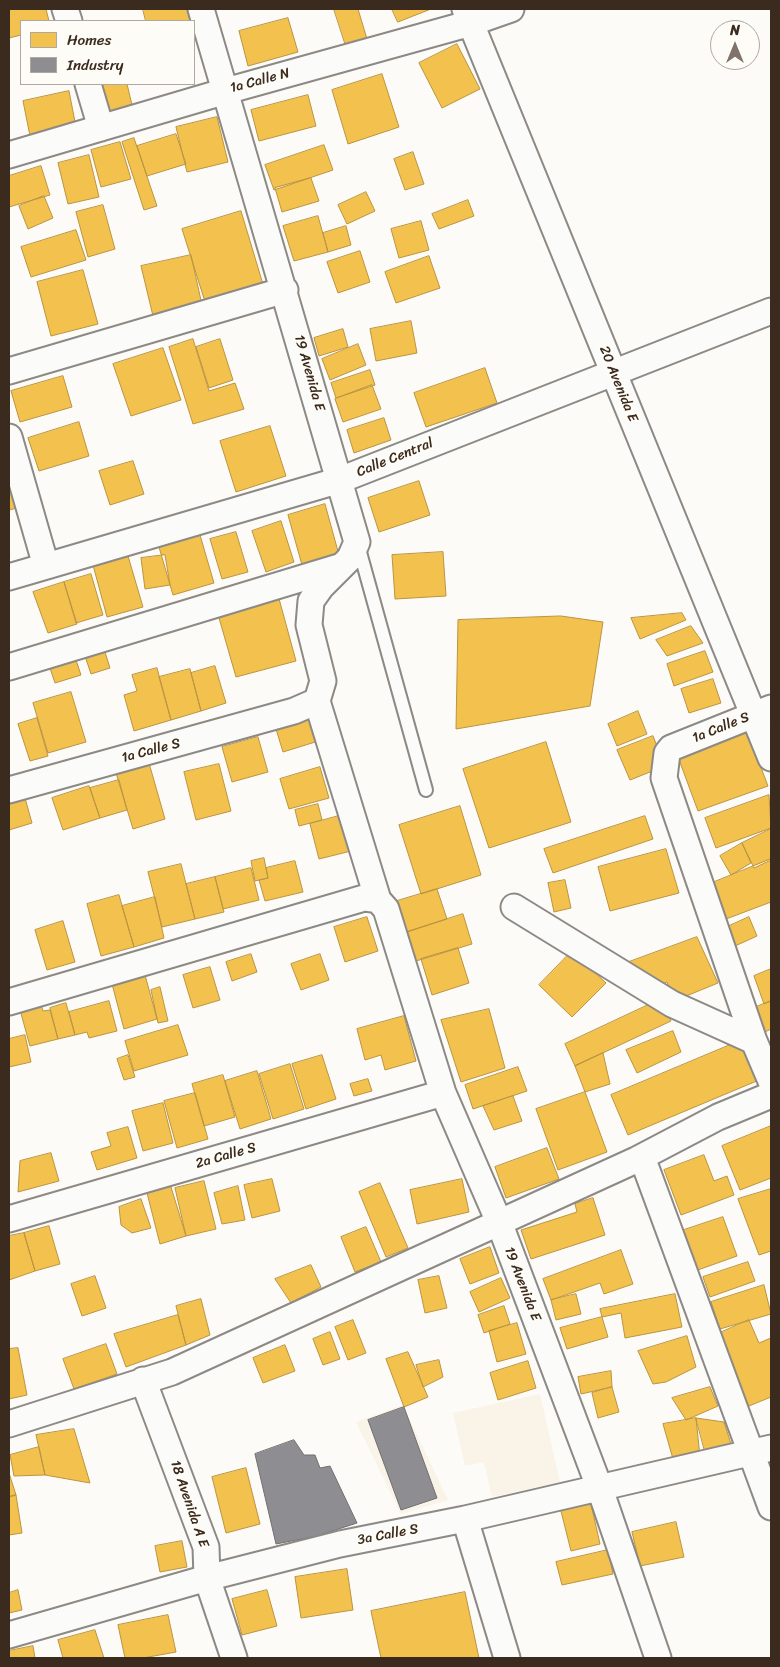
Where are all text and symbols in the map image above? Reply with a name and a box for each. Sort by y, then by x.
text: N [730,18,740,43]
legend [20,20,195,85]
north arrow [710,20,760,70]
text: Homes [67,27,111,53]
text: Industry [67,52,124,78]
street label: 1a Calle N [228,65,292,97]
street label: 19 Avenida E [290,333,328,413]
street label: 20 Avenida E [595,343,641,425]
street label: Calle Central [354,435,436,481]
street label: 1a Calle S [690,709,752,747]
street label: 1a Calle S [120,735,182,767]
street label: 2a Calle S [194,1139,258,1173]
street label: 19 Avenida E [500,1244,544,1324]
street label: 18 Avenida A E [166,1458,212,1550]
street label: 3a Calle S [356,1521,420,1549]

